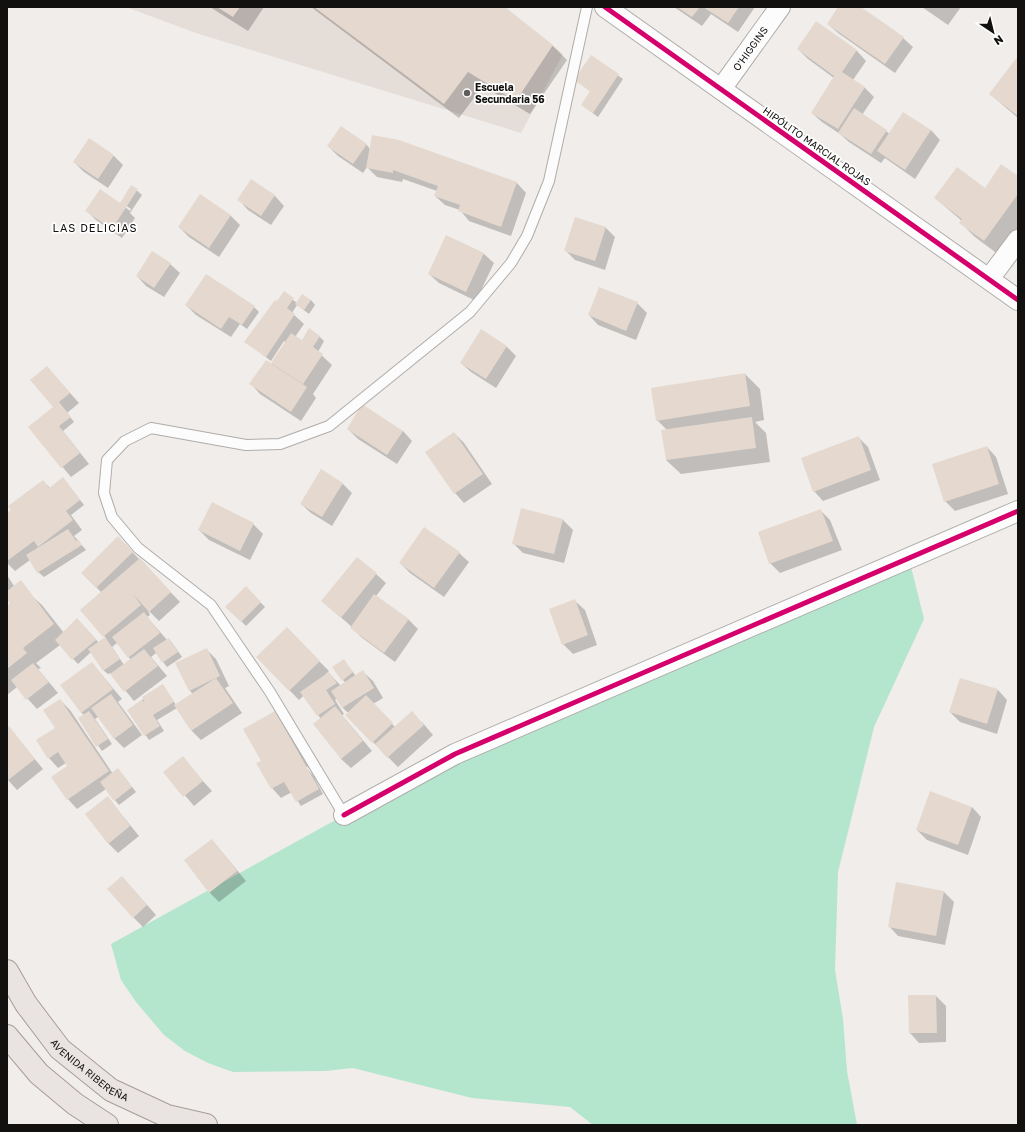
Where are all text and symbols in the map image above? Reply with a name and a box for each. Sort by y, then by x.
north arrow [973,12,1013,52]
street label: O'HIGGINS [730,24,770,73]
text: N [992,33,1006,48]
place label: Escuela Secundaria 56 [475,81,545,105]
marker: Escuela Secundaria 56 [462,88,472,98]
street label: HIPÓLITO MARCIAL ROJAS [761,104,873,188]
district label: LAS DELICIAS [52,221,138,234]
street label: AVENIDA RIBEREÑA [48,1036,131,1103]

